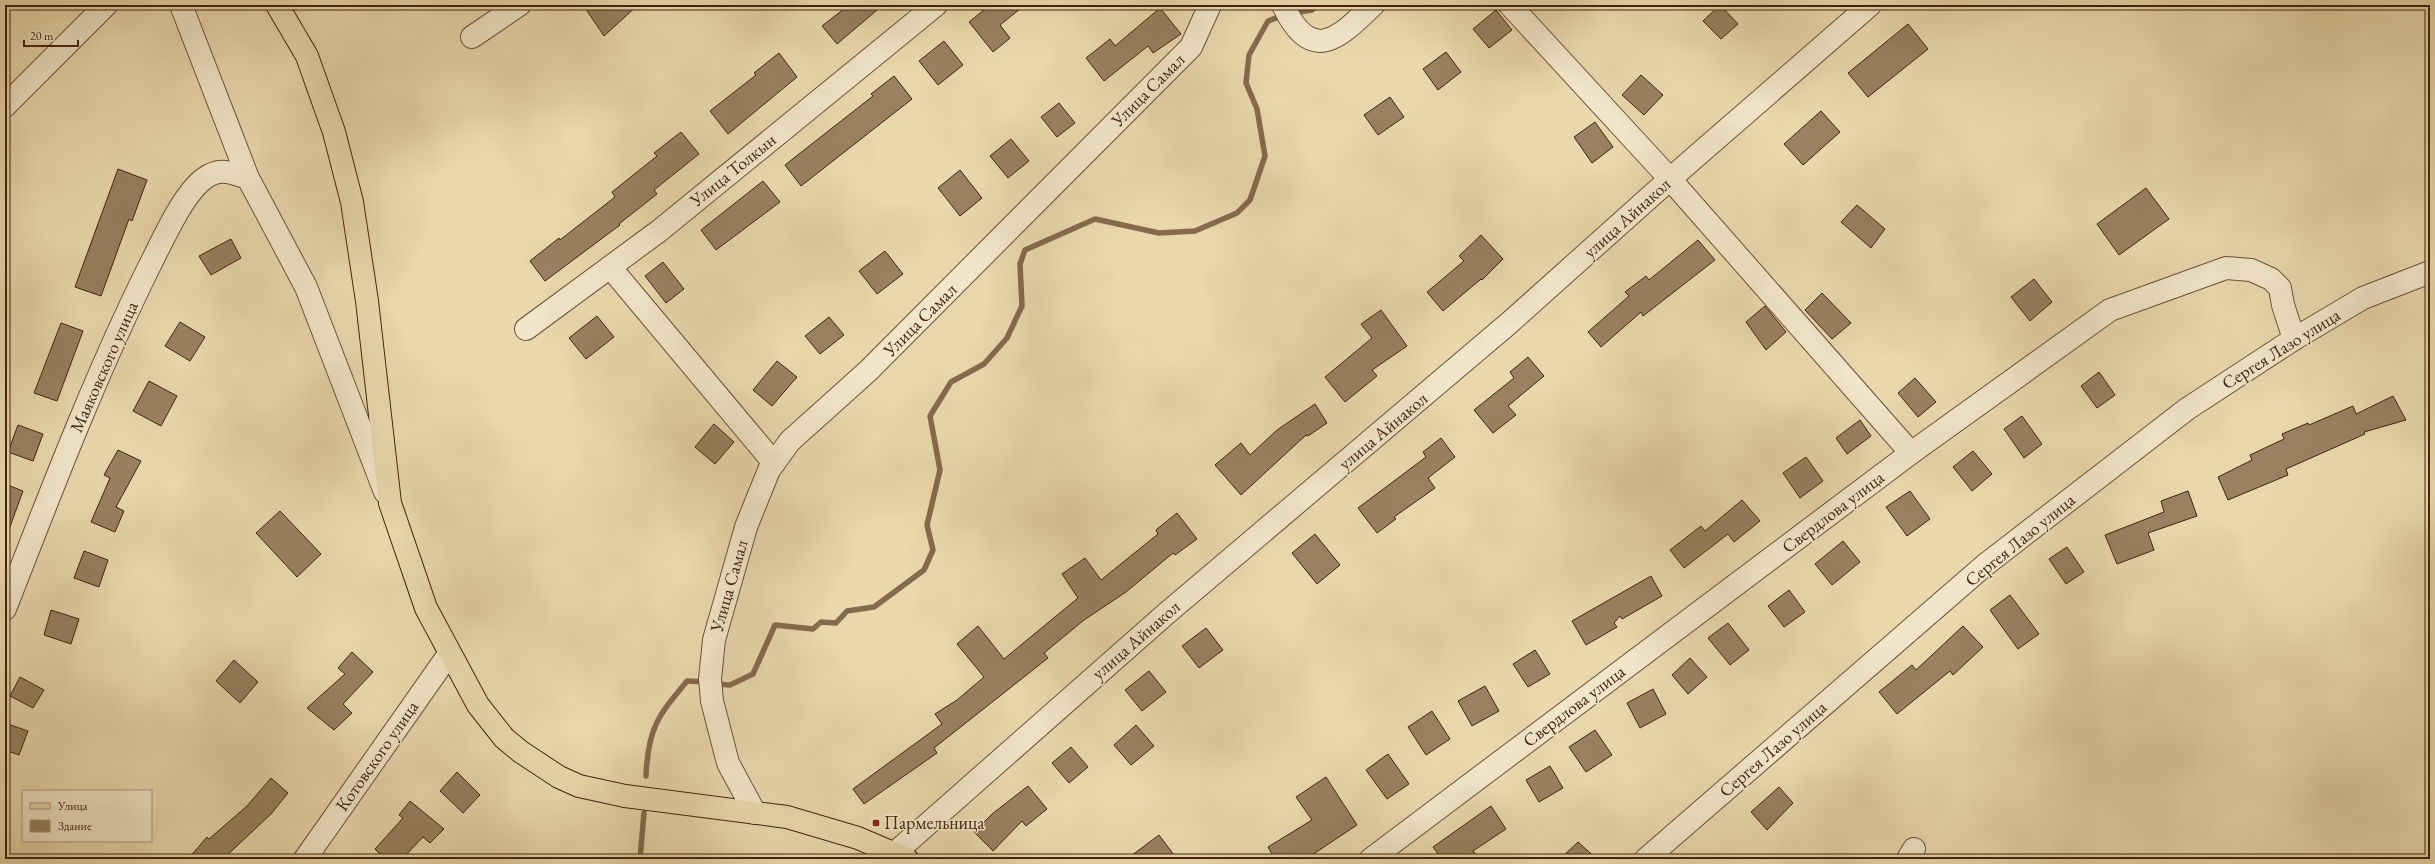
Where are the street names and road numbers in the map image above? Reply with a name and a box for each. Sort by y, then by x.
street label: Улица Самал [1105,48,1190,132]
street label: Улица Толкын [684,128,780,212]
street label: улица Айнакол [1578,172,1675,263]
street label: Улица Самал [877,278,962,362]
street label: Маяковского улица [64,297,143,436]
street label: Сергея Лазо улица [2217,303,2345,394]
street label: улица Айнакол [1333,386,1432,475]
street label: Свердлова улица [1777,465,1889,558]
street label: Сергея Лазо улица [1960,488,2080,591]
street label: Улица Самал [704,537,753,636]
street label: улица Айнакол [1087,595,1185,684]
street label: Свердлова улица [1518,659,1630,752]
street label: Котовского улица [330,695,424,815]
street label: Сергея Лазо улица [1714,695,1832,802]

